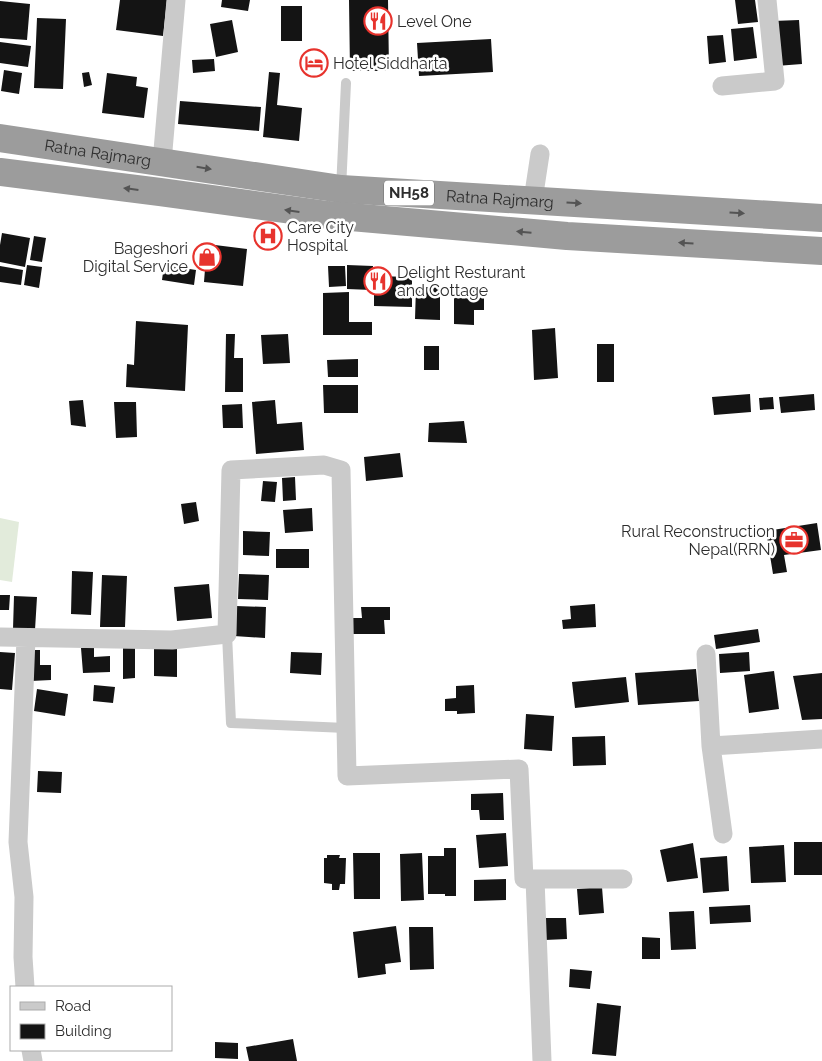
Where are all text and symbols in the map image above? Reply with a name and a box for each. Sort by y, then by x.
restaurant icon: Level One [363,6,393,36]
place label: Level One [397,12,472,31]
hotel icon: Hotel Siddharta [299,48,329,78]
place label: Hotel Siddharta [333,54,447,73]
street label: Ratna Rajmarg [43,135,153,170]
one-way arrow [196,165,212,173]
road number: NH58 [384,180,434,206]
one-way arrow [123,185,139,193]
street label: Ratna Rajmarg [445,186,554,211]
one-way arrow [567,199,583,207]
one-way arrow [284,206,300,214]
one-way arrow [729,209,745,217]
place label: Care City Hospital [287,218,354,255]
hospital icon: Care City Hospital [253,221,283,251]
one-way arrow [516,228,532,236]
one-way arrow [678,238,694,246]
place label: Bageshori Digital Service [83,239,188,276]
shop icon: Bageshori Digital Service [192,242,222,272]
place label: Delight Resturant and Cottage [397,263,526,300]
restaurant icon: Delight Resturant and Cottage [363,266,393,296]
place label: Rural Reconstruction Nepal(RRN) [621,522,775,559]
office icon: Rural Reconstruction Nepal(RRN) [779,525,809,555]
legend [10,986,172,1051]
text: Road [55,997,91,1015]
text: Building [55,1022,112,1040]

